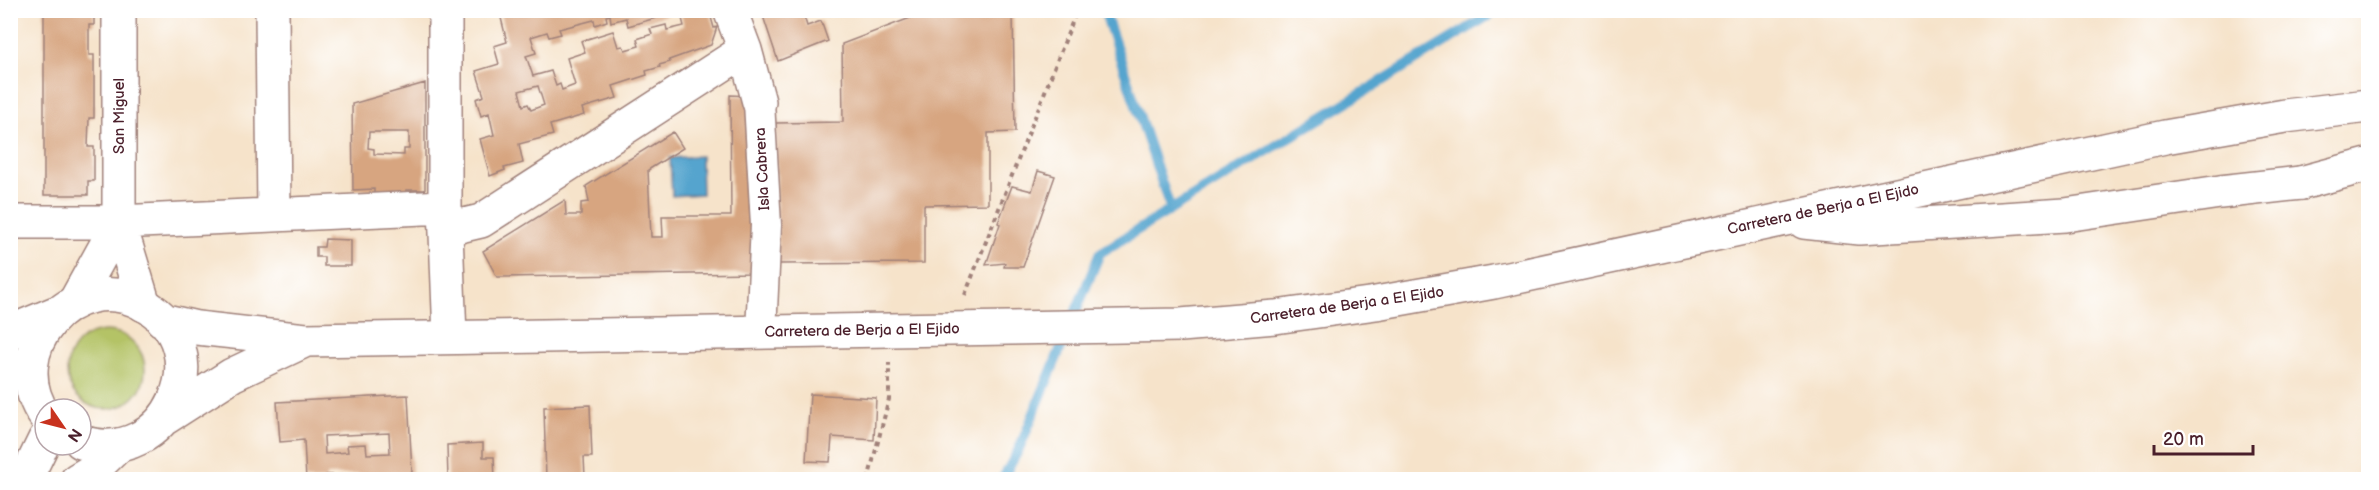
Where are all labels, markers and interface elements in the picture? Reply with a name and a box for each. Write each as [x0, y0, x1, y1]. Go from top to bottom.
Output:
street label: San Miguel [110, 78, 129, 154]
street label: Isla Cabrera [751, 127, 774, 211]
street label: Carretera de Berja a El Ejido [1726, 180, 1921, 239]
street label: Carretera de Berja a El Ejido [1249, 282, 1445, 329]
street label: Carretera de Berja a El Ejido [764, 319, 960, 342]
north arrow [33, 397, 93, 457]
scale bar [2154, 418, 2253, 456]
text: N [63, 424, 85, 445]
text: 20 m [2163, 429, 2204, 450]

